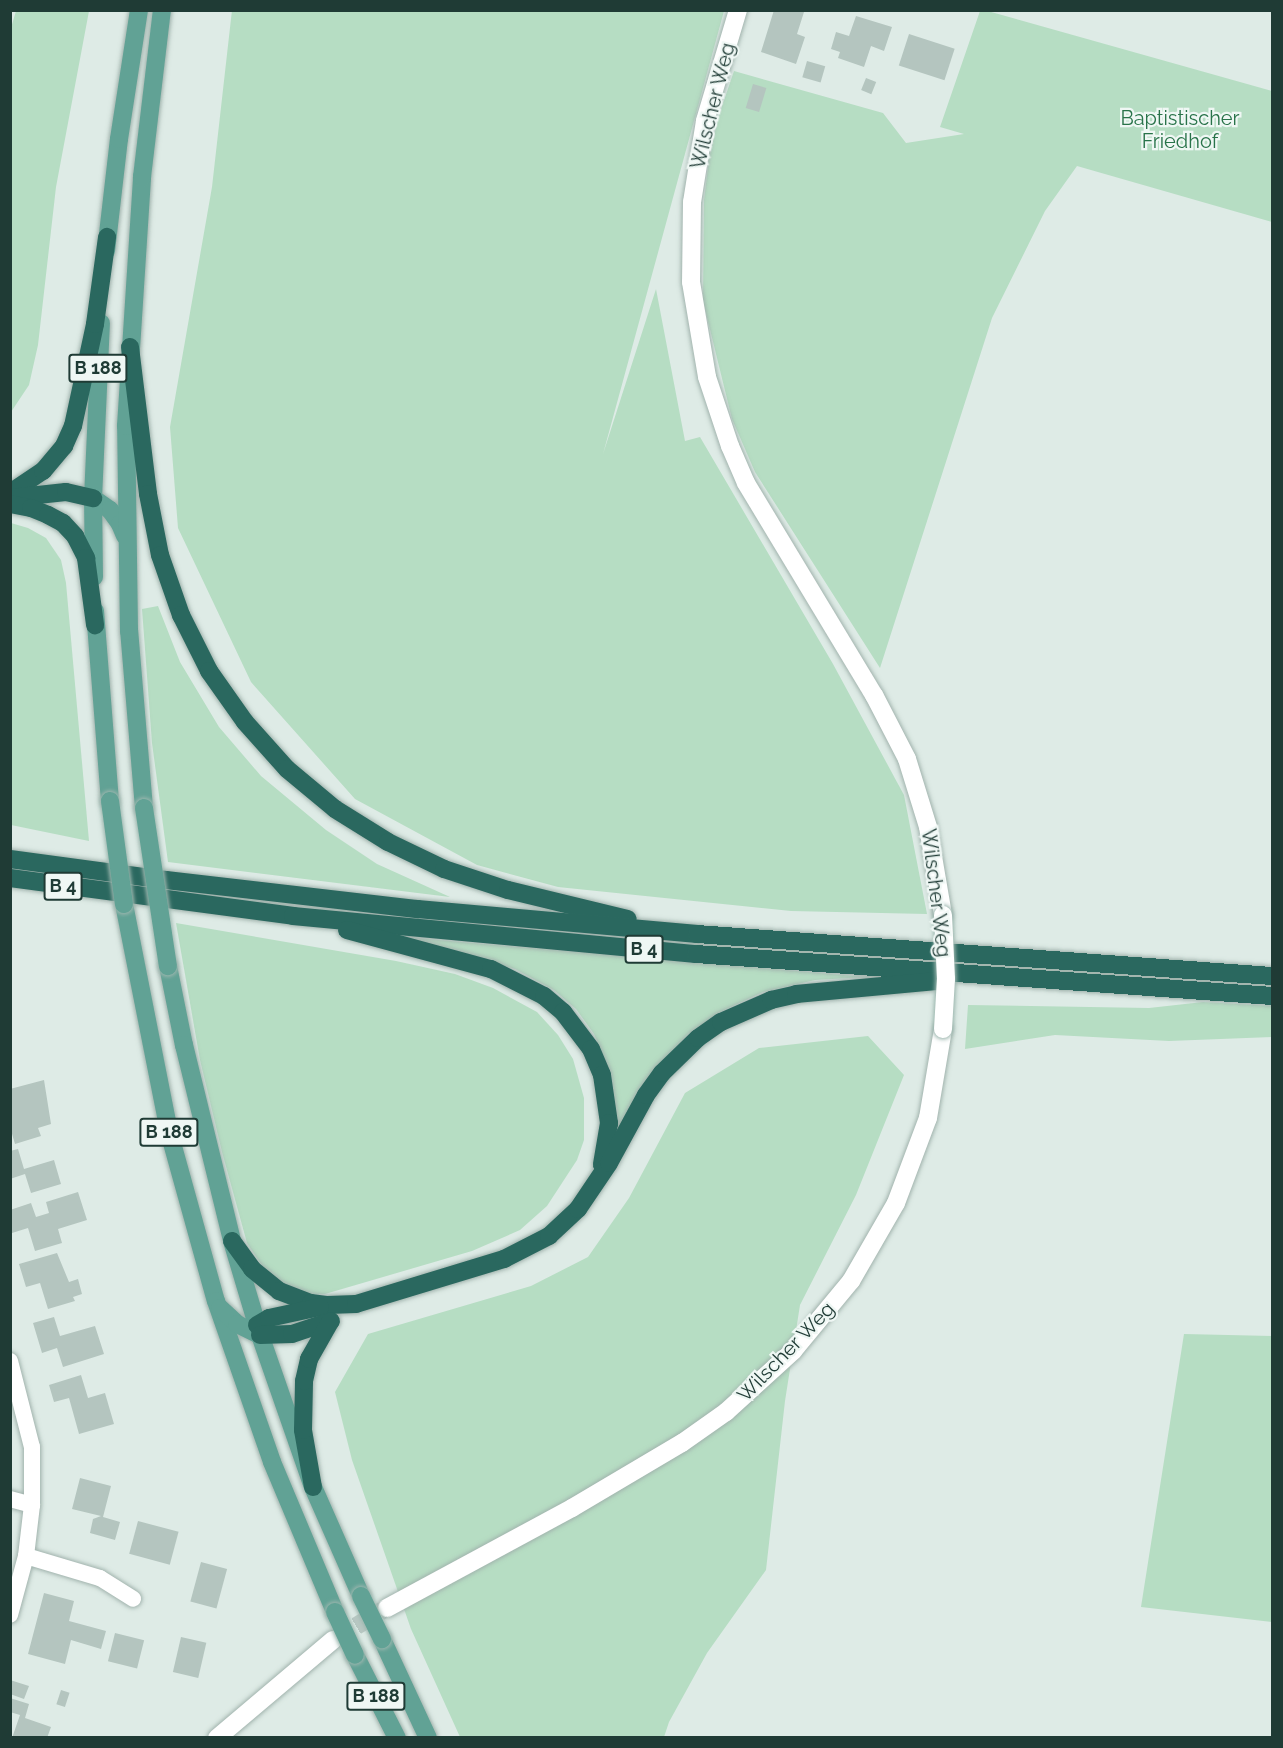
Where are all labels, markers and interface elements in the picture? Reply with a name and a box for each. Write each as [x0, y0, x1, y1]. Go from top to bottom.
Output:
street label: Wilscher Weg [686, 40, 740, 172]
park label: Baptistischer Friedhof [1120, 107, 1240, 154]
road number: B 188 [68, 353, 128, 383]
street label: Wilscher Weg [916, 827, 956, 959]
road number: B 4 [44, 871, 82, 901]
road number: B 4 [624, 934, 664, 964]
road number: B 188 [139, 1117, 199, 1147]
street label: Wilscher Weg [732, 1297, 840, 1407]
road number: B 188 [346, 1681, 406, 1711]

